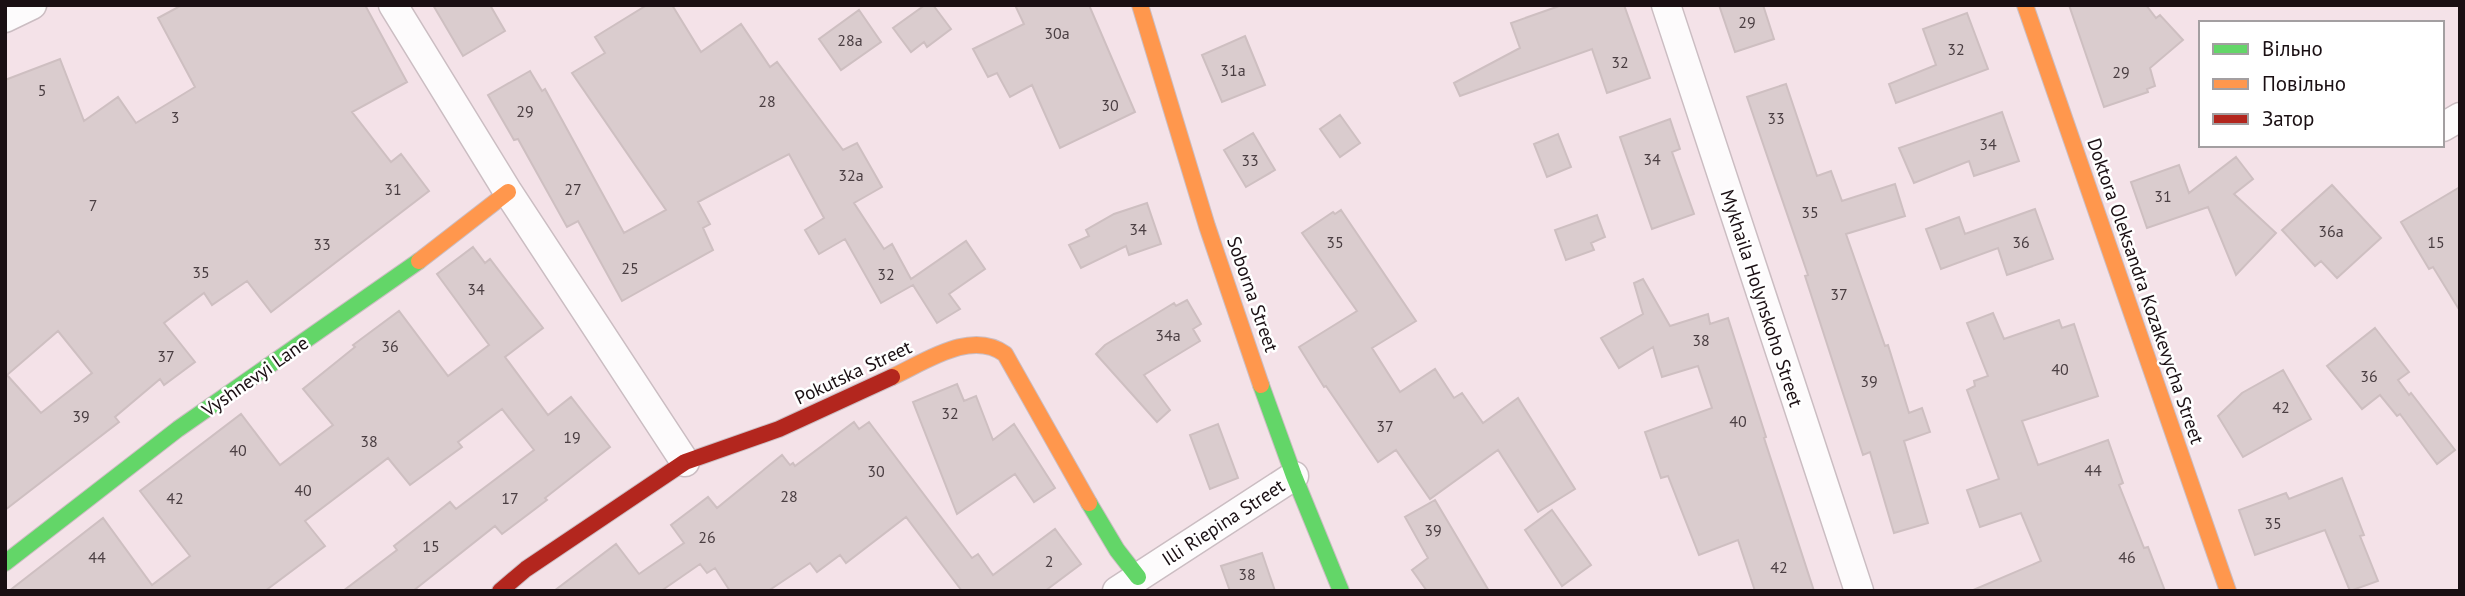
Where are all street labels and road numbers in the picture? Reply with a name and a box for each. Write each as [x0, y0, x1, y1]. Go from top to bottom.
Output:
street label: Doktora Oleksandra Kozakevycha Street [2082, 135, 2210, 448]
street label: Mykhaila Holynskoho Street [1716, 186, 1809, 410]
street label: Soborna Street [1222, 233, 1284, 355]
street label: Vyshnevyi Lane [196, 330, 313, 422]
street label: Pokutska Street [791, 334, 916, 410]
street label: Illi Riepina Street [1157, 473, 1289, 571]

